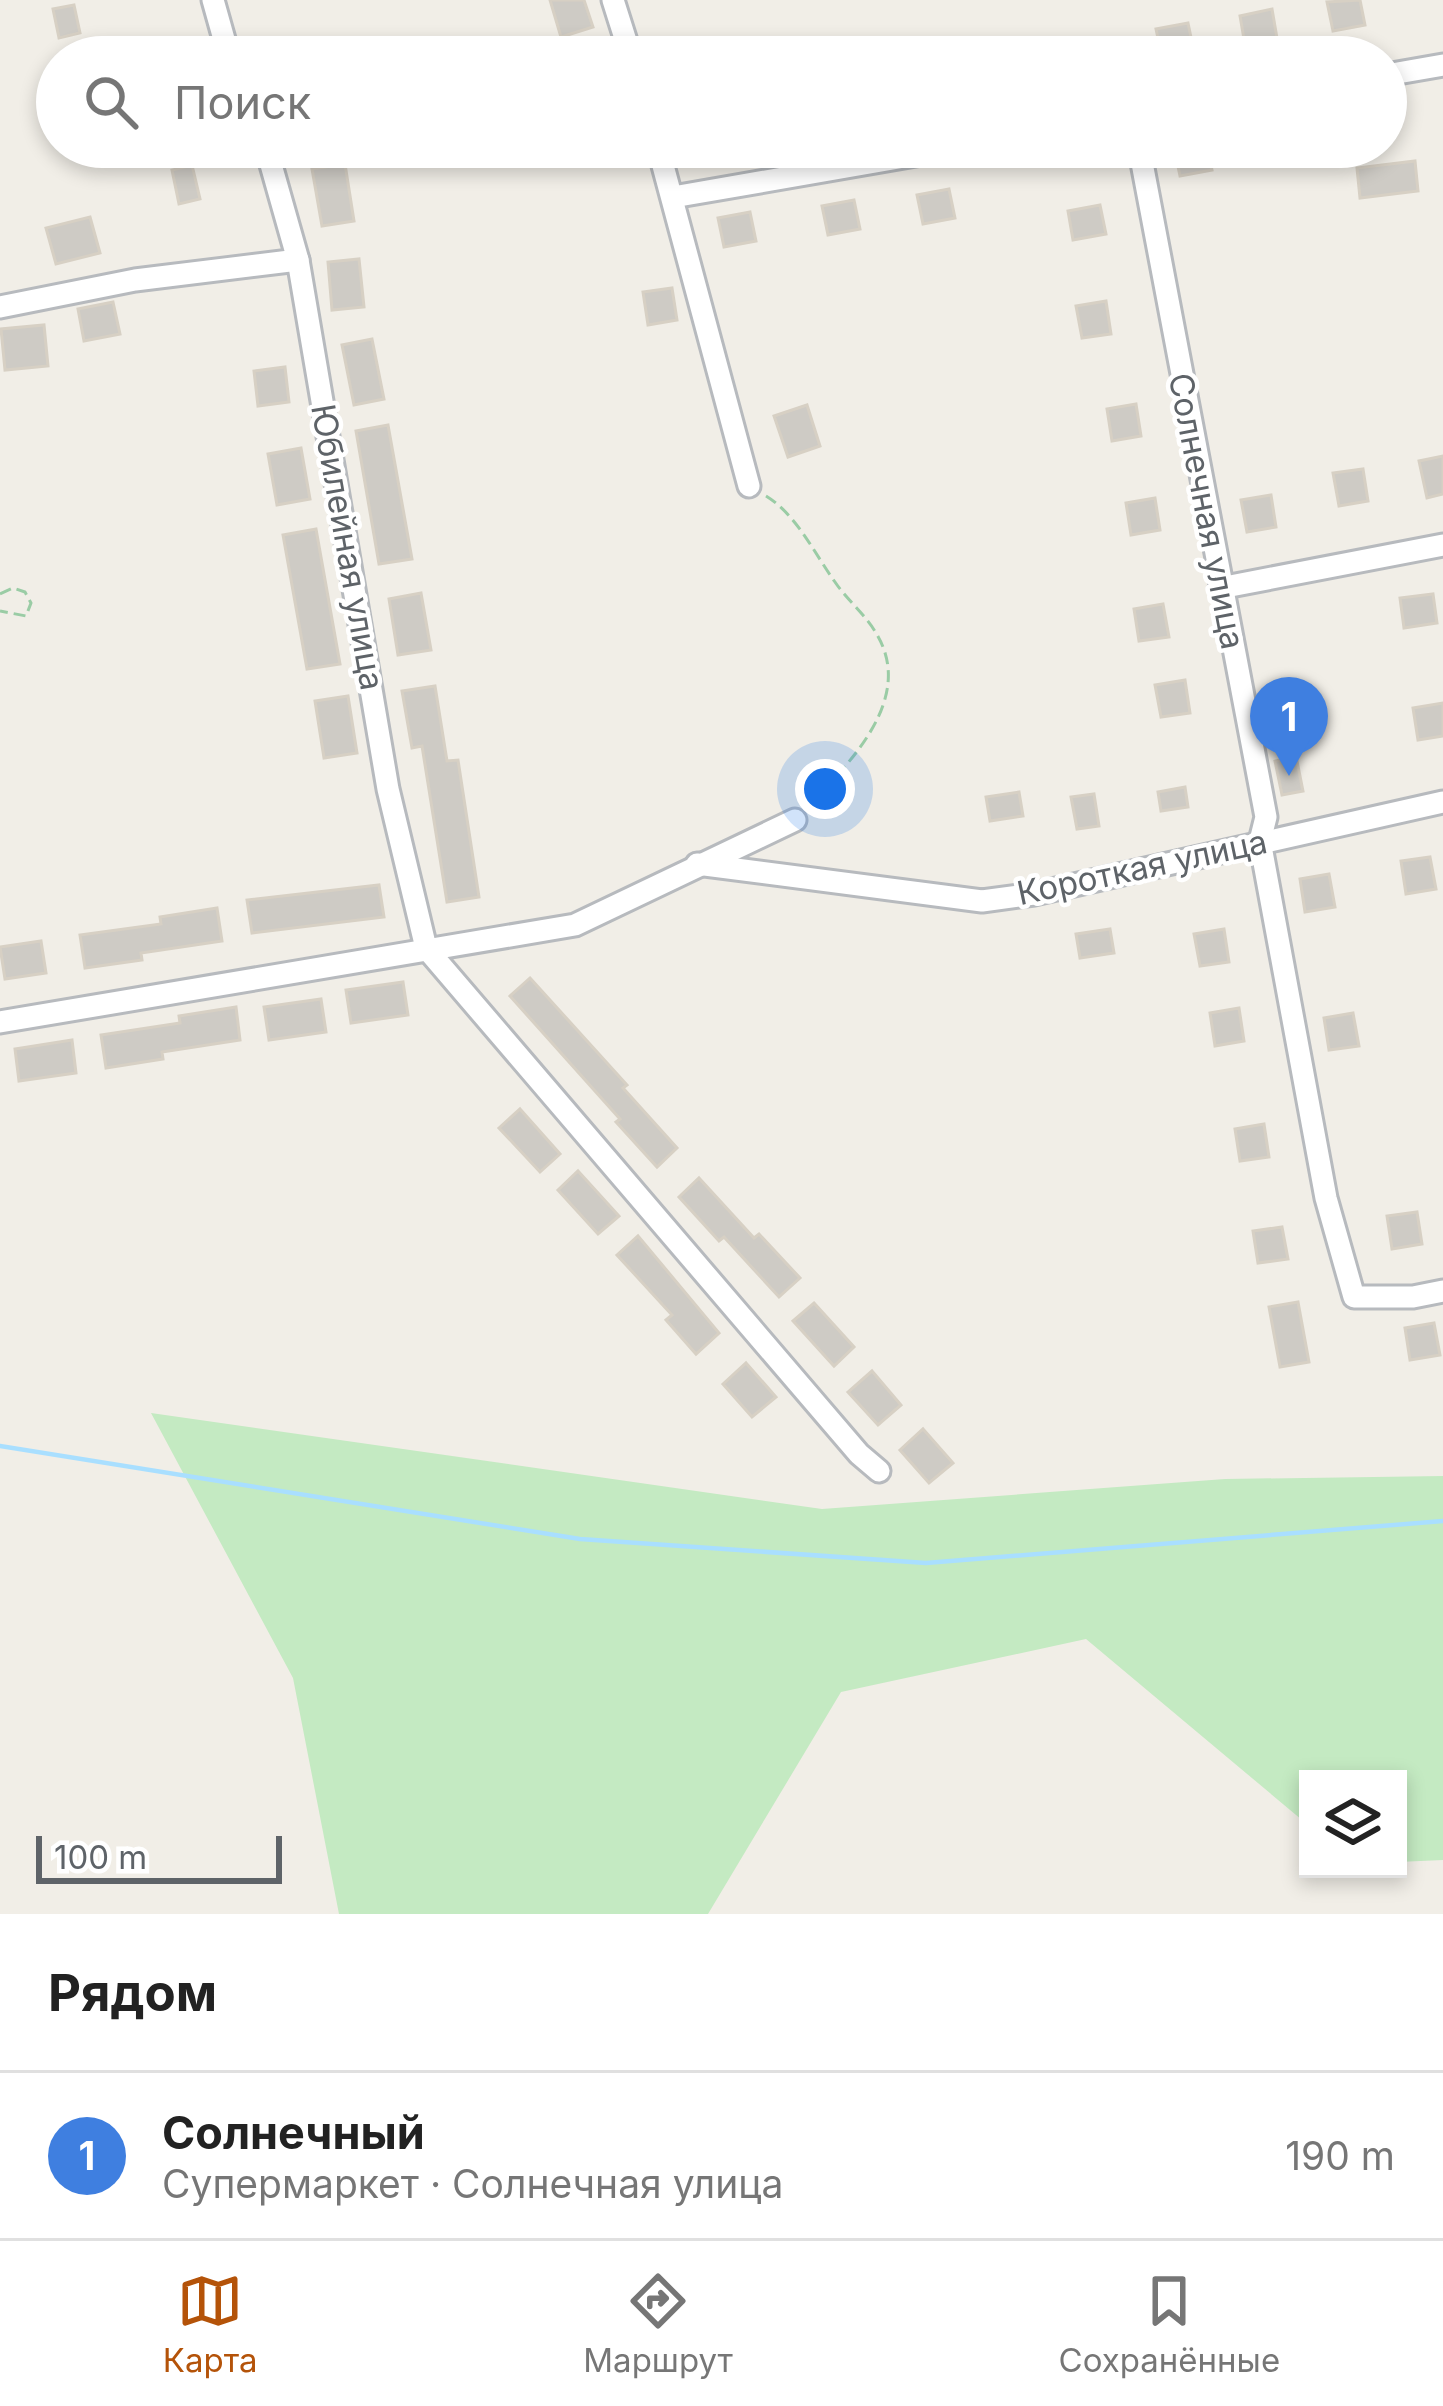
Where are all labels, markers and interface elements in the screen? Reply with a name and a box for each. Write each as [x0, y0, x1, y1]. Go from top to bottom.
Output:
search box [36, 36, 1407, 168]
icon: search [78, 69, 144, 135]
text: Поиск [174, 75, 311, 130]
street label: Солнечная улица [1161, 370, 1253, 652]
street label: Юбилейная улица [303, 401, 393, 693]
pin: 1 [1250, 677, 1328, 776]
your location [795, 759, 855, 819]
street label: Короткая улица [1013, 821, 1271, 913]
map controls [1299, 1770, 1407, 1878]
button: layers [1299, 1770, 1407, 1878]
scale bar [36, 1830, 282, 1883]
text: 100 m [54, 1837, 147, 1877]
text: Рядом [48, 1962, 217, 2023]
text: Солнечный [162, 2105, 425, 2160]
text: 1 [79, 2132, 95, 2179]
text: 190 m [1285, 2132, 1395, 2179]
text: Супермаркет · Солнечная улица [162, 2160, 784, 2207]
tab: Карта [163, 2268, 258, 2380]
tab: Маршрут [583, 2268, 733, 2380]
tab: Сохранённые [1059, 2268, 1280, 2380]

